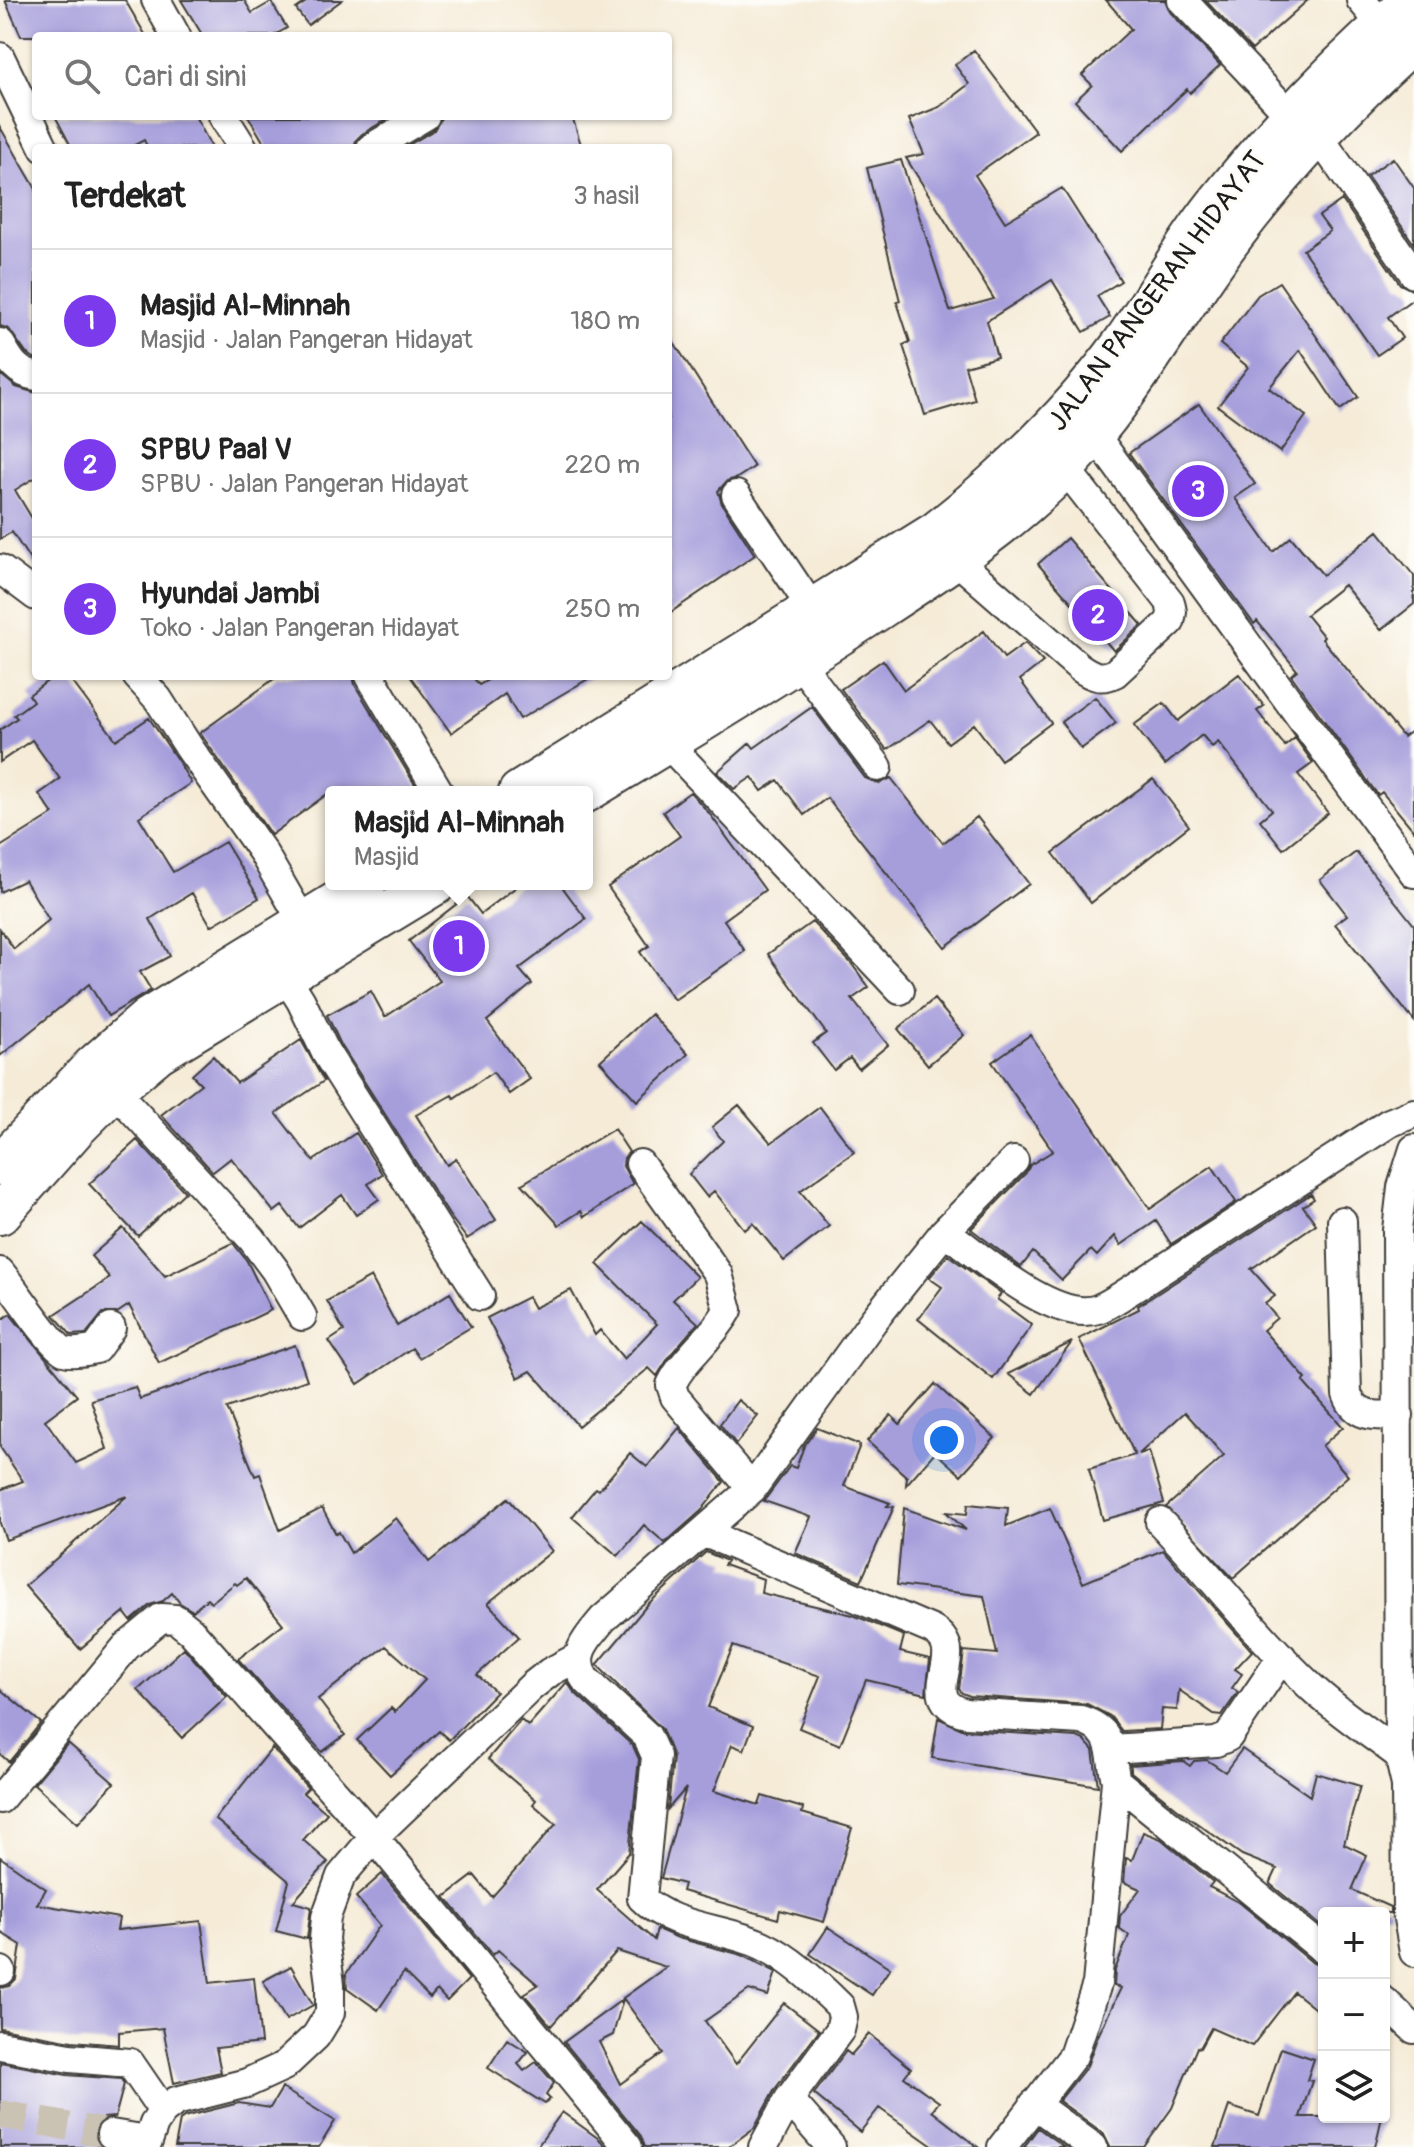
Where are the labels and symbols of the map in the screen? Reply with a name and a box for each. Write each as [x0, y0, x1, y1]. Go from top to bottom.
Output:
street label: JALAN PANGERAN HIDAYAT [1040, 144, 1274, 438]
pin: 3 [1172, 461, 1224, 521]
pin: 2 [1072, 585, 1124, 645]
pin: 1 [433, 916, 485, 976]
your location [924, 1420, 964, 1460]

